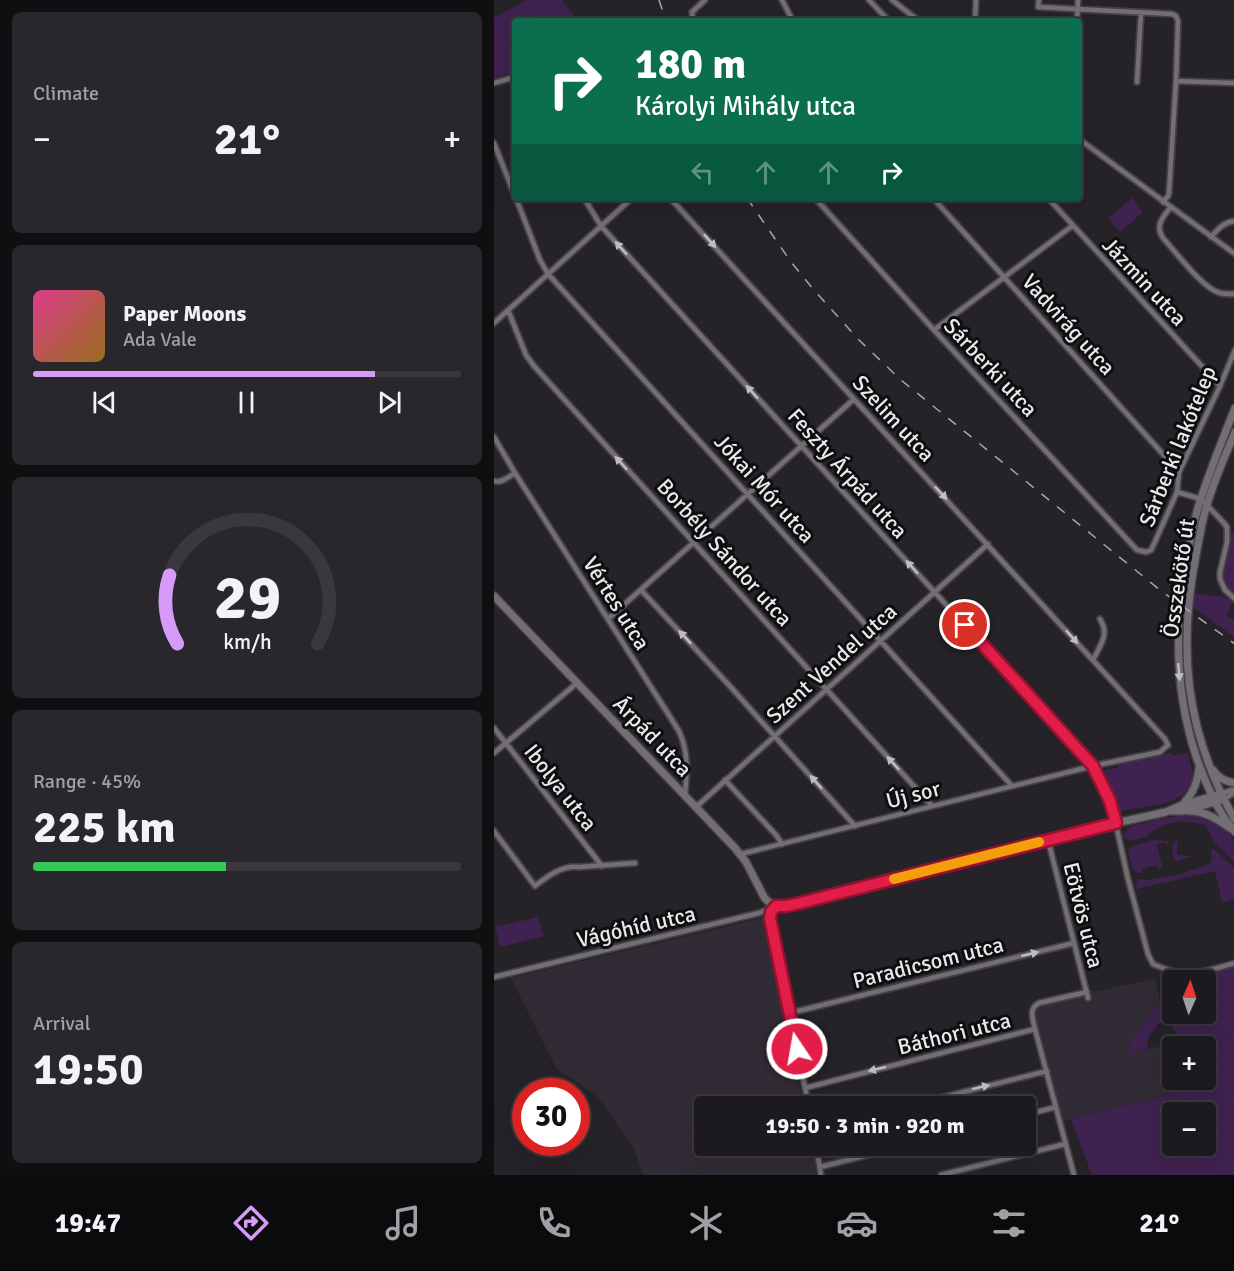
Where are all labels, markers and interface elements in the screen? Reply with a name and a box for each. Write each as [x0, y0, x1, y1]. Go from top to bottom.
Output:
text: 180 m [635, 39, 746, 90]
icon: right [536, 42, 614, 120]
text: Climate [33, 81, 99, 106]
text: Károlyi Mihály utca [635, 90, 856, 123]
text: 21° [214, 112, 280, 167]
text: − [33, 119, 51, 160]
text: + [443, 119, 461, 160]
icon: left [686, 156, 719, 189]
icon: ahead [749, 156, 782, 189]
icon: ahead [812, 156, 845, 189]
icon: right [875, 156, 908, 189]
street label: Jázmin utca [1097, 231, 1193, 331]
one-way arrow [703, 234, 717, 249]
one-way arrow [615, 241, 628, 256]
street label: Vadvirág utca [1016, 268, 1121, 380]
text: Paper Moons [123, 300, 246, 327]
street label: Sárberki utca [938, 312, 1043, 422]
text: Ada Vale [123, 327, 197, 352]
street label: Sárberki lakótelep [1133, 362, 1222, 530]
street label: Szelim utca [847, 370, 940, 467]
one-way arrow [746, 385, 760, 399]
icon: previous [88, 386, 121, 419]
icon: pause [230, 386, 263, 419]
icon: next [373, 386, 406, 419]
street label: Feszty Árpád utca [782, 403, 913, 544]
street label: Jókai Mór utca [709, 428, 821, 548]
one-way arrow [614, 455, 628, 470]
street label: Borbély Sándor utca [651, 473, 798, 632]
one-way arrow [934, 486, 948, 501]
street label: Összekötő út [1157, 517, 1200, 639]
street label: Vértes utca [577, 552, 656, 655]
text: 29 [213, 560, 281, 637]
one-way arrow [905, 560, 919, 575]
street label: Szent Vendel utca [760, 598, 902, 729]
pin [939, 599, 990, 650]
icon: arrive [948, 608, 981, 641]
text: km/h [223, 630, 271, 656]
one-way arrow [678, 630, 692, 645]
one-way arrow [1065, 630, 1079, 644]
one-way arrow [1174, 663, 1184, 682]
street label: Árpád utca [608, 690, 698, 782]
street label: Ibolya utca [518, 739, 603, 836]
one-way arrow [887, 756, 900, 771]
text: Range · 45% [33, 769, 141, 794]
one-way arrow [809, 775, 823, 789]
street label: Új sor [883, 775, 943, 814]
text: 225 km [33, 800, 176, 855]
street label: Eötvös utca [1057, 859, 1110, 971]
street label: Vágóhíd utca [574, 900, 698, 953]
street label: Paradicsom utca [850, 931, 1006, 994]
one-way arrow [1021, 948, 1039, 958]
north arrow [1162, 970, 1216, 1024]
map controls [1162, 970, 1216, 1156]
street label: Báthori utca [895, 1006, 1014, 1061]
text: Arrival [33, 1011, 91, 1036]
position arrow [765, 1017, 829, 1081]
button: + [1162, 1036, 1216, 1090]
text: 19:50 [33, 1042, 143, 1097]
one-way arrow [868, 1065, 886, 1075]
speed limit sign: 30 [512, 1078, 590, 1156]
one-way arrow [972, 1082, 990, 1092]
button: − [1162, 1102, 1216, 1156]
text: 19:50 · 3 min · 920 m [765, 1112, 965, 1139]
icon: directions [230, 1202, 272, 1244]
icon: music [382, 1202, 424, 1244]
icon: phone [533, 1202, 575, 1244]
icon: climate [685, 1202, 727, 1244]
icon: car [836, 1202, 878, 1244]
icon: filters [988, 1202, 1030, 1244]
text: 19:47 [55, 1207, 121, 1240]
text: 21° [1139, 1207, 1179, 1240]

